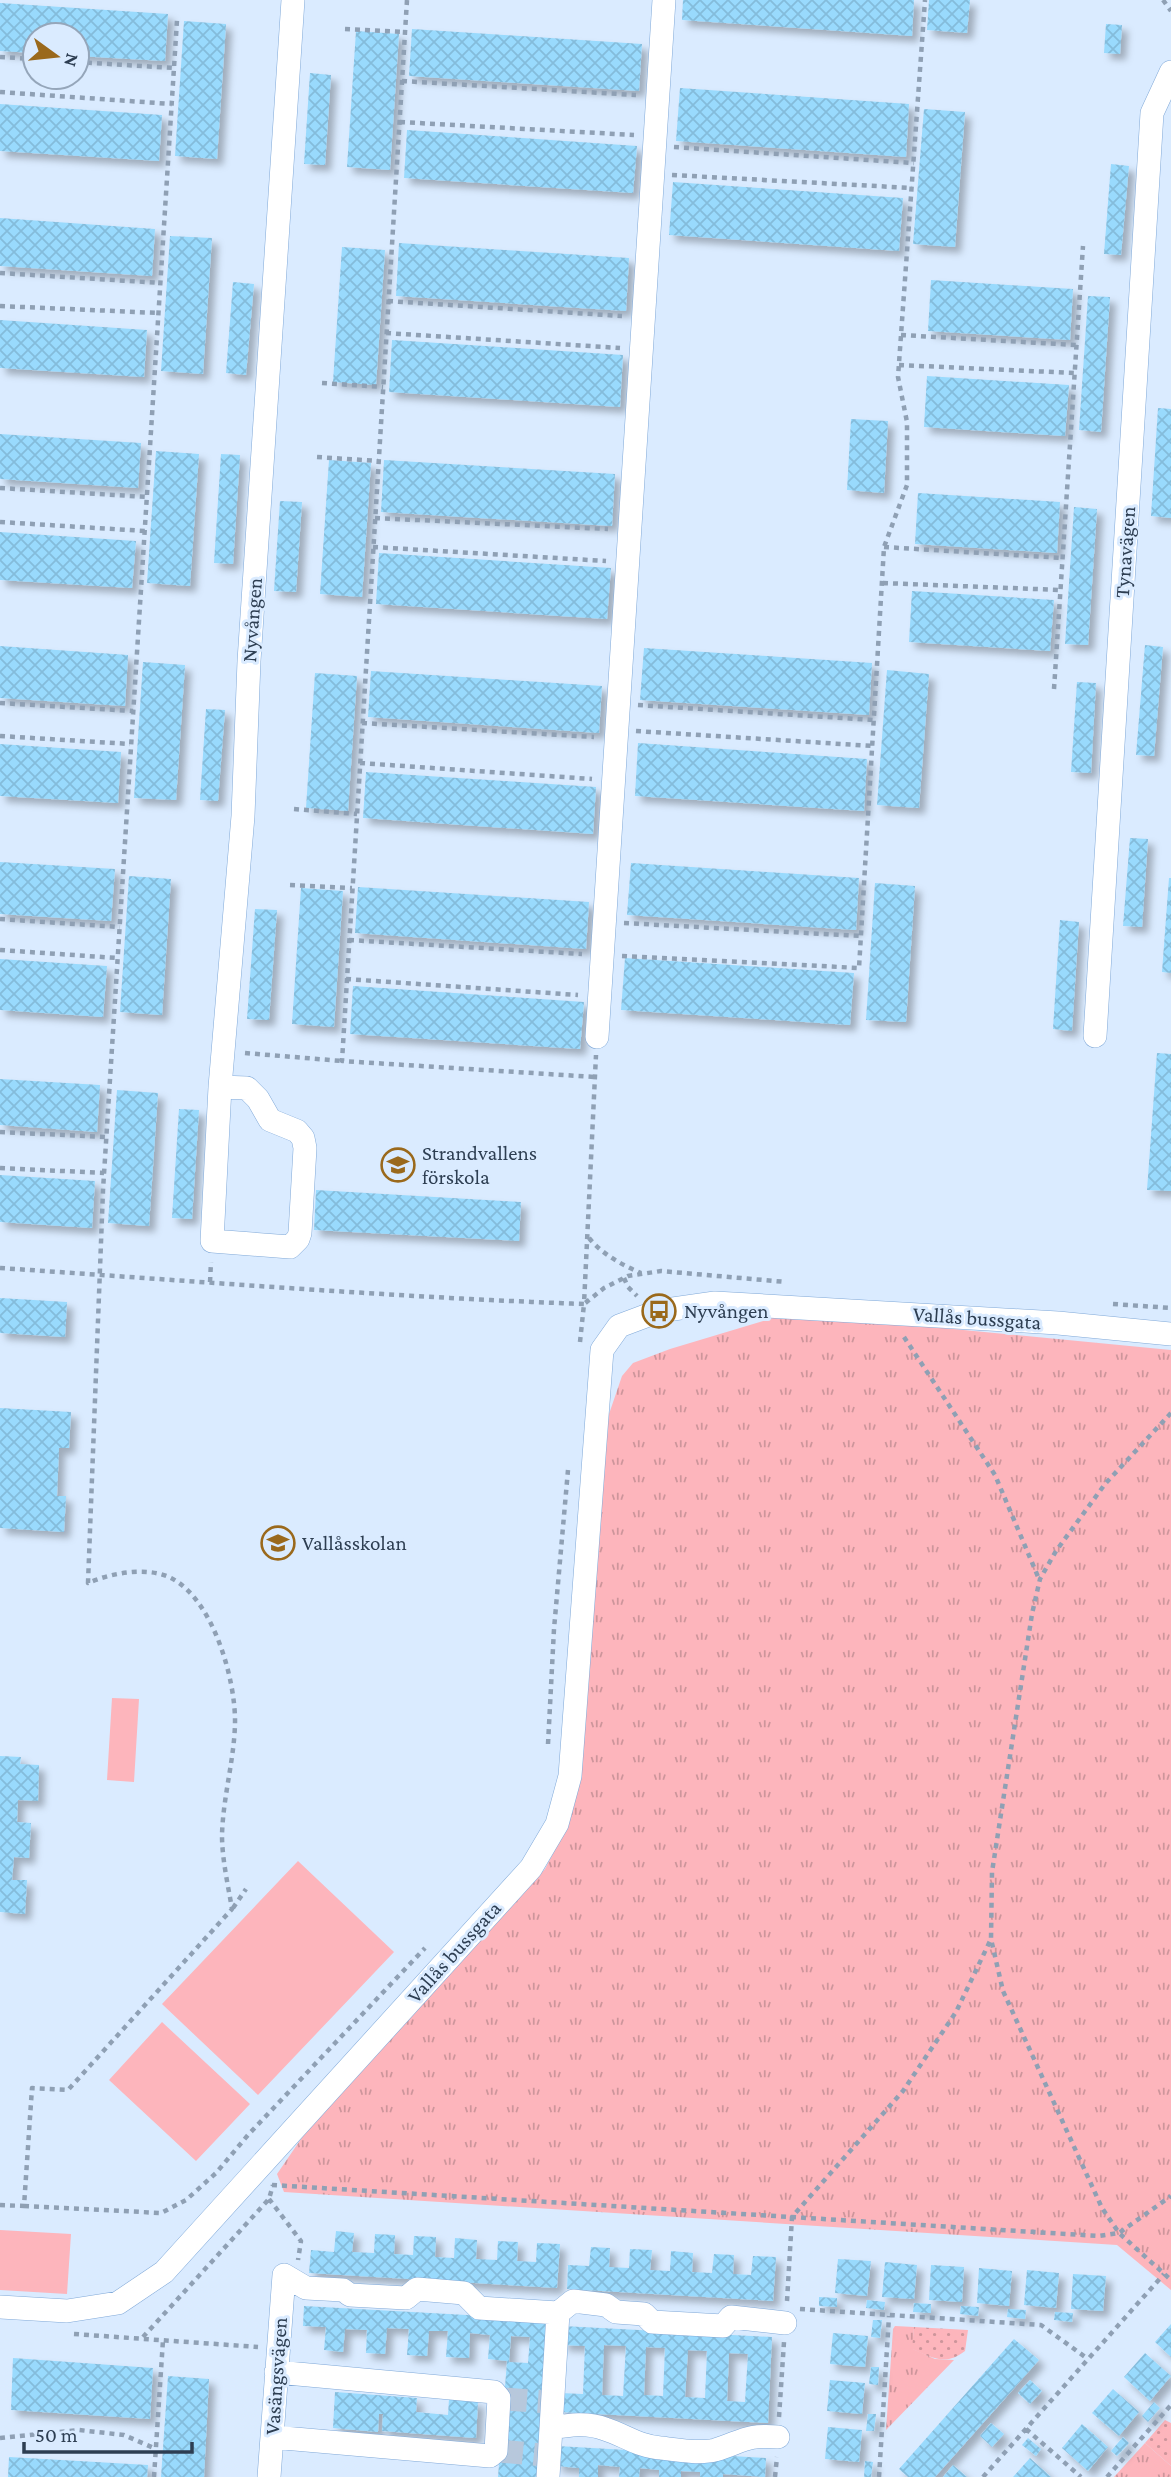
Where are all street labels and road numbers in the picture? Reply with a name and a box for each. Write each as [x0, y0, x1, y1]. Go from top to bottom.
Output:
street label: Tynavägen [1110, 505, 1140, 599]
street label: Nyvången [237, 577, 267, 663]
street label: Vallås bussgata [912, 1302, 1042, 1334]
street label: Vallås bussgata [402, 1896, 506, 2008]
street label: Vasängsvägen [260, 2316, 292, 2436]

